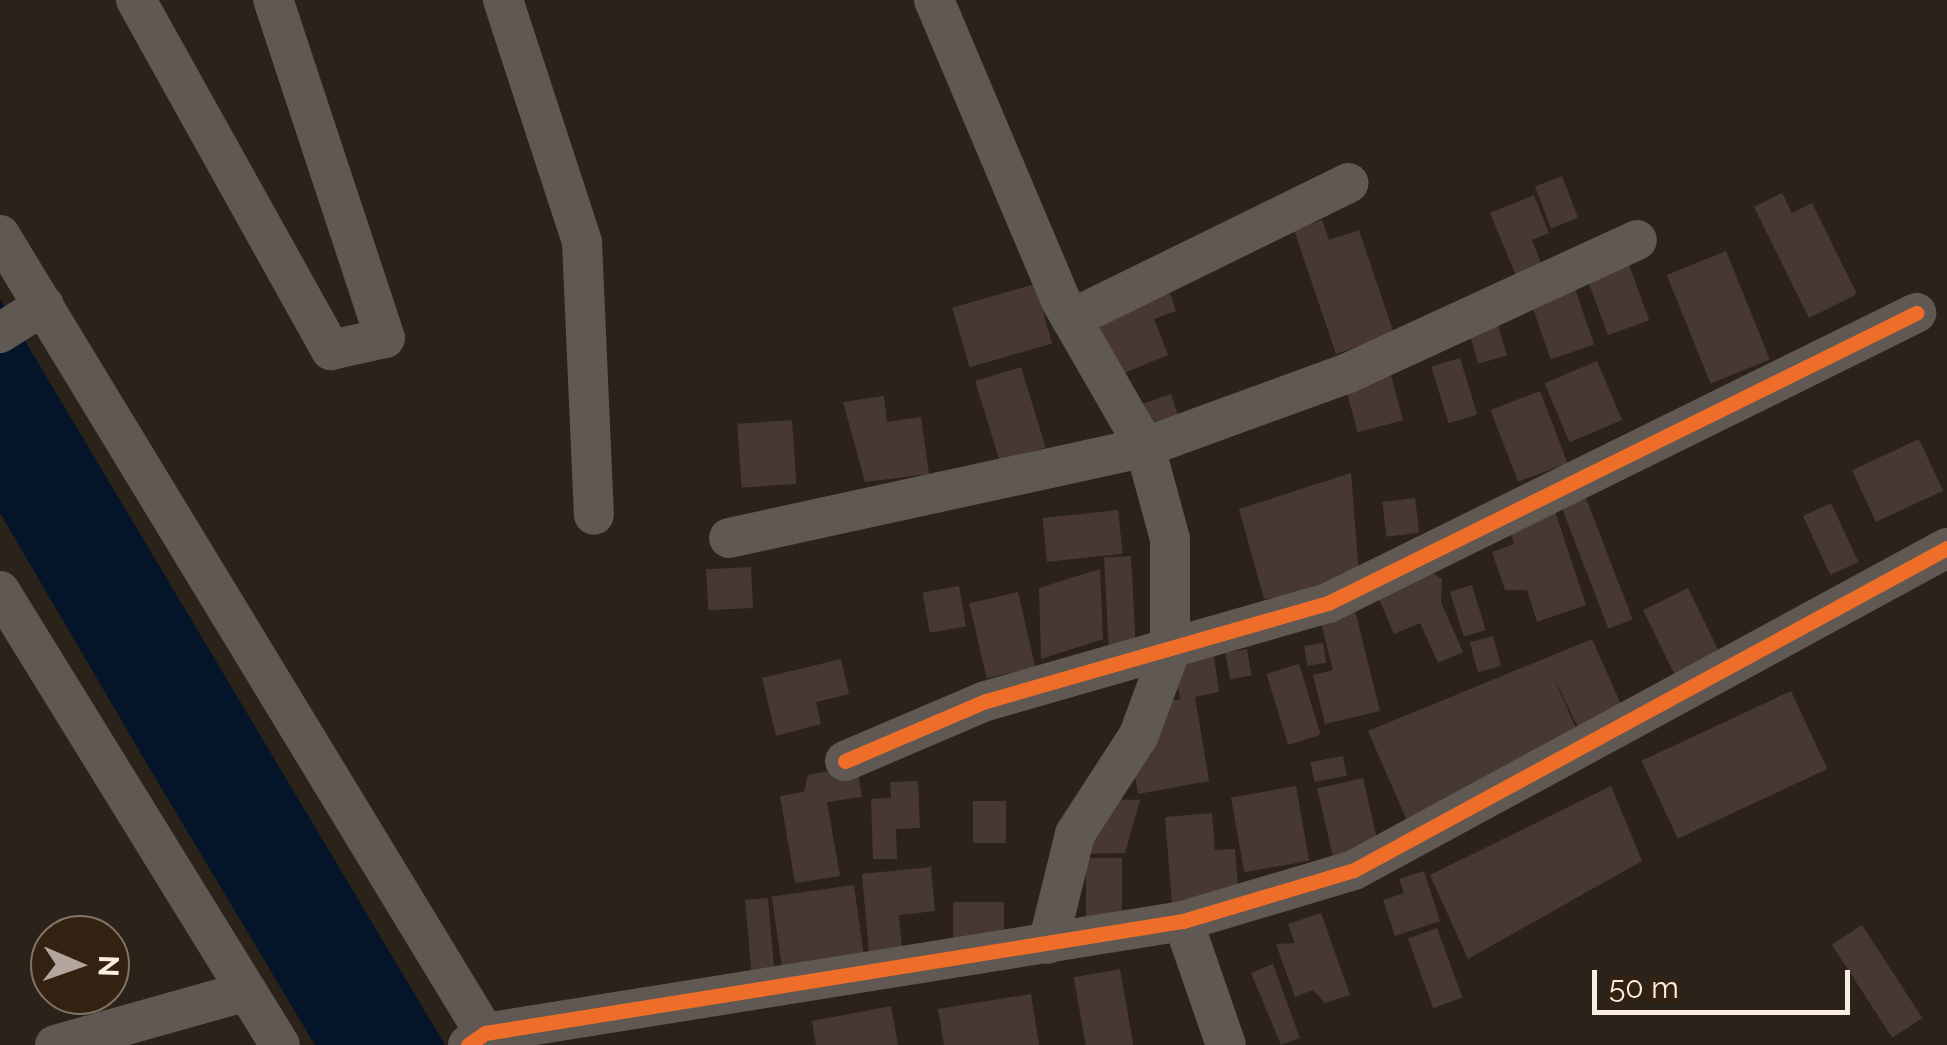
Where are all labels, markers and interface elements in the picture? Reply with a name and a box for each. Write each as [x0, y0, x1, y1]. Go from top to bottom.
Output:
north arrow [30, 915, 130, 1015]
scale bar [1597, 950, 1854, 1012]
text: N [92, 955, 125, 977]
text: 50 m [1609, 970, 1679, 1005]

